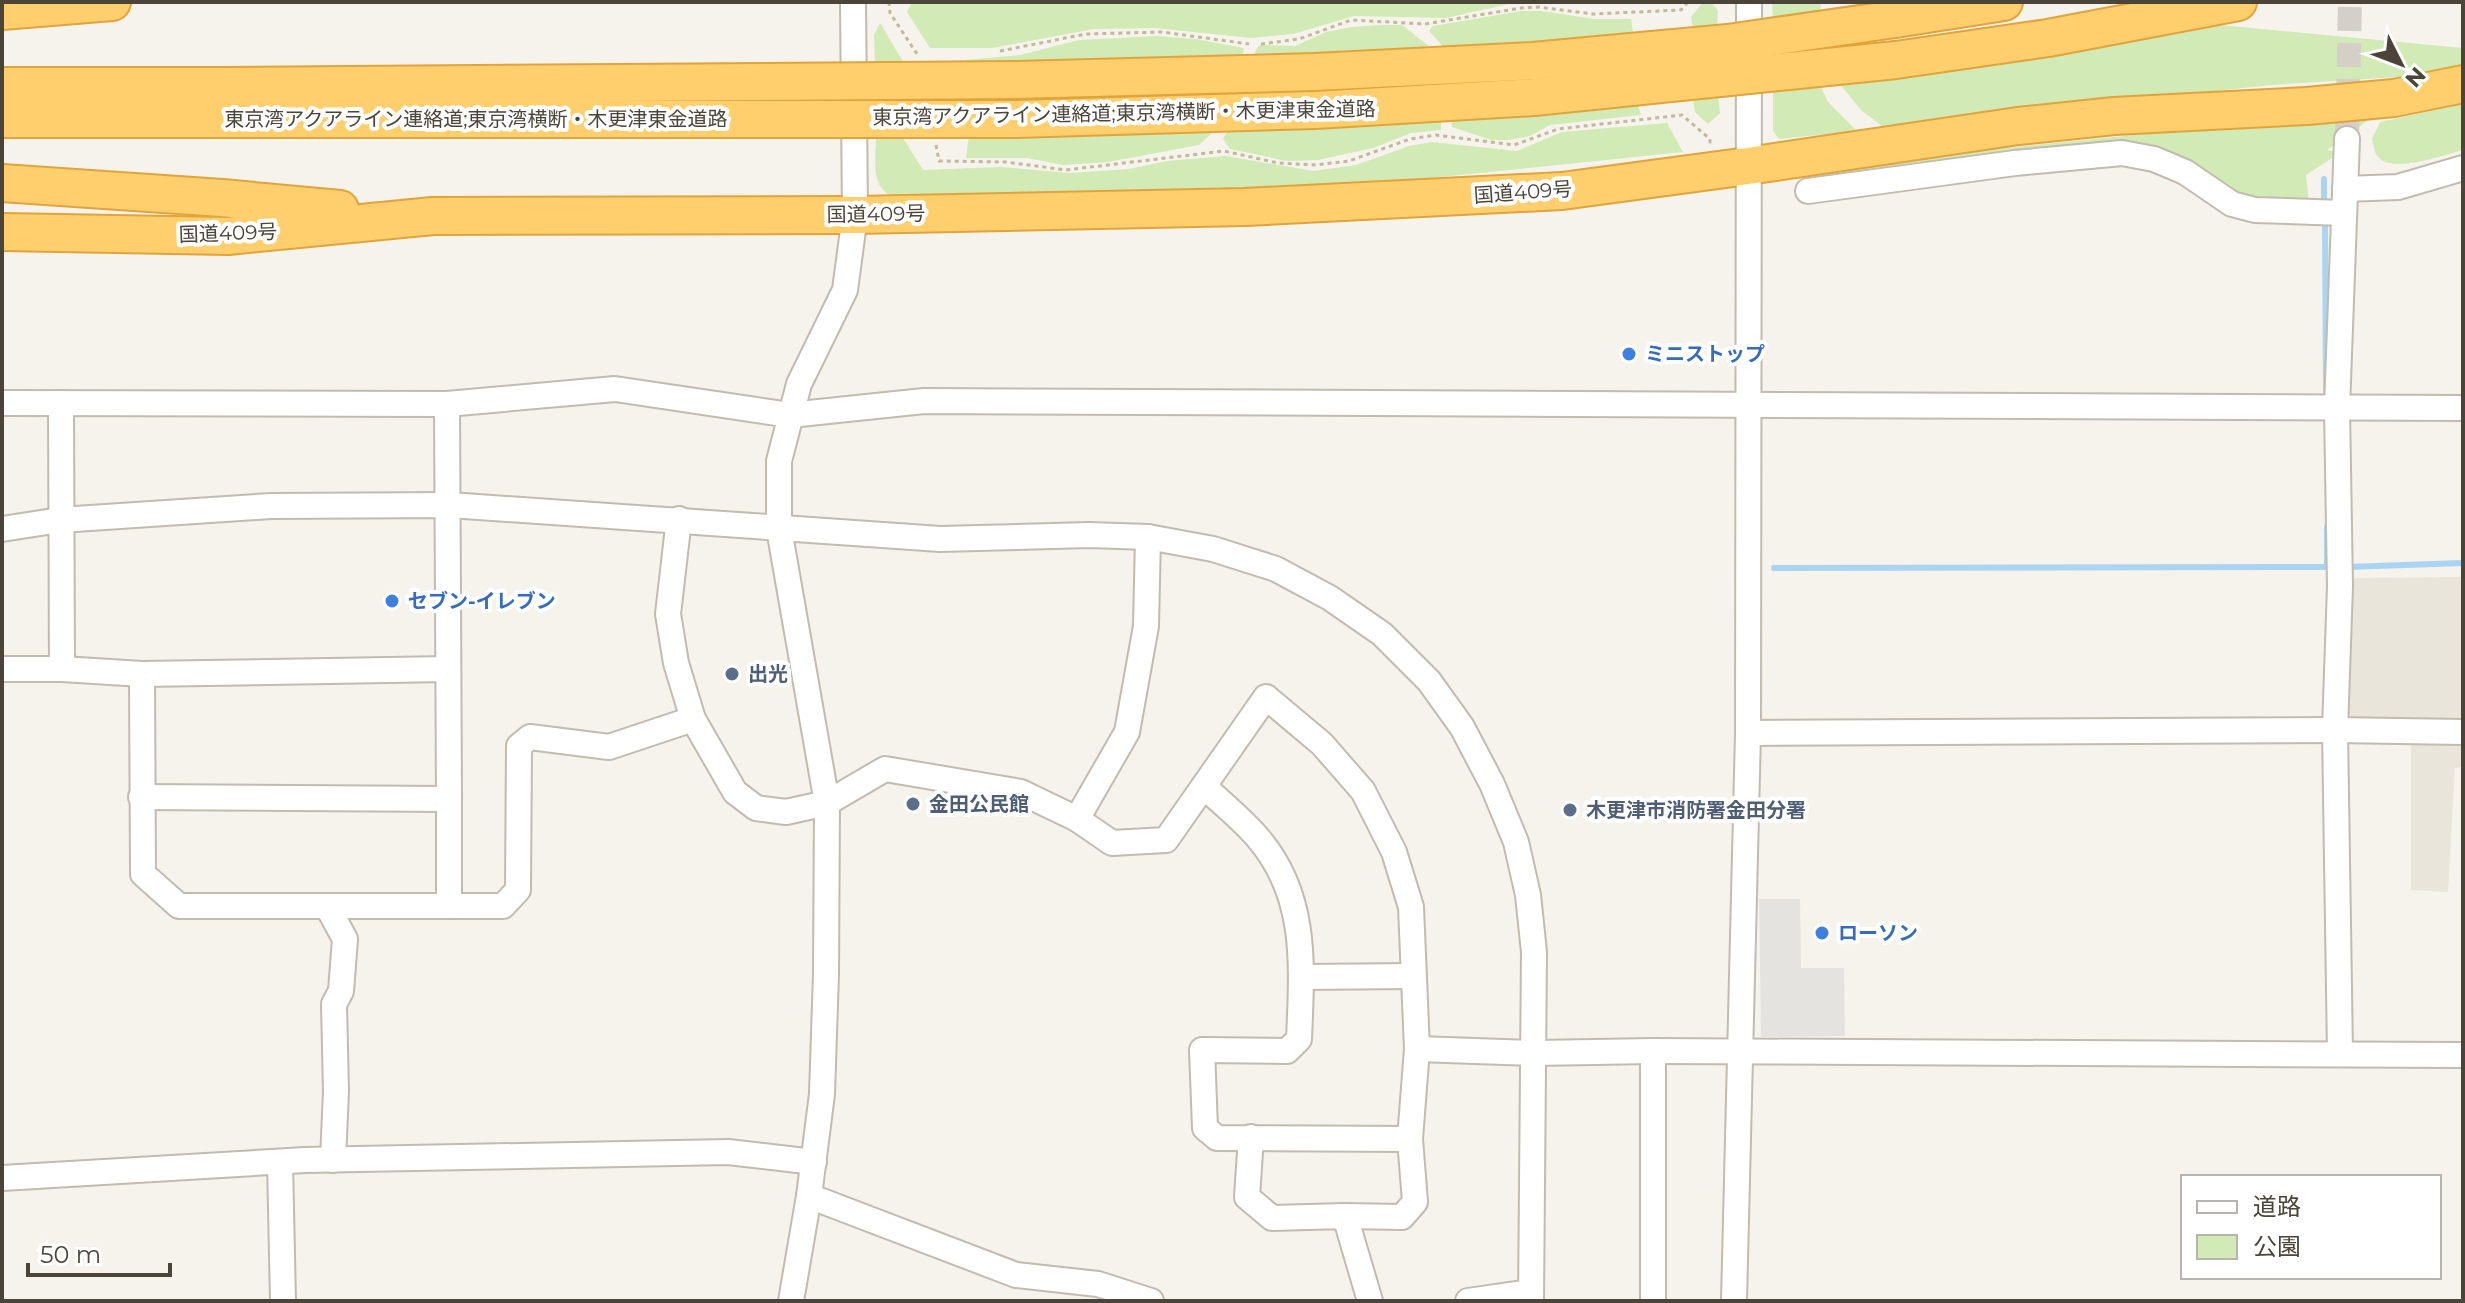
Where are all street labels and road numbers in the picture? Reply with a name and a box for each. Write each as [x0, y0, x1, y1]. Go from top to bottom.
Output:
street label: 東京湾アクアライン連絡道;東京湾横断・木更津東金道路 [872, 97, 1376, 129]
street label: 東京湾アクアライン連絡道;東京湾横断・木更津東金道路 [224, 107, 728, 131]
street label: 国道409号 [1473, 177, 1573, 207]
street label: 国道409号 [826, 201, 926, 227]
street label: 国道409号 [178, 219, 278, 247]

